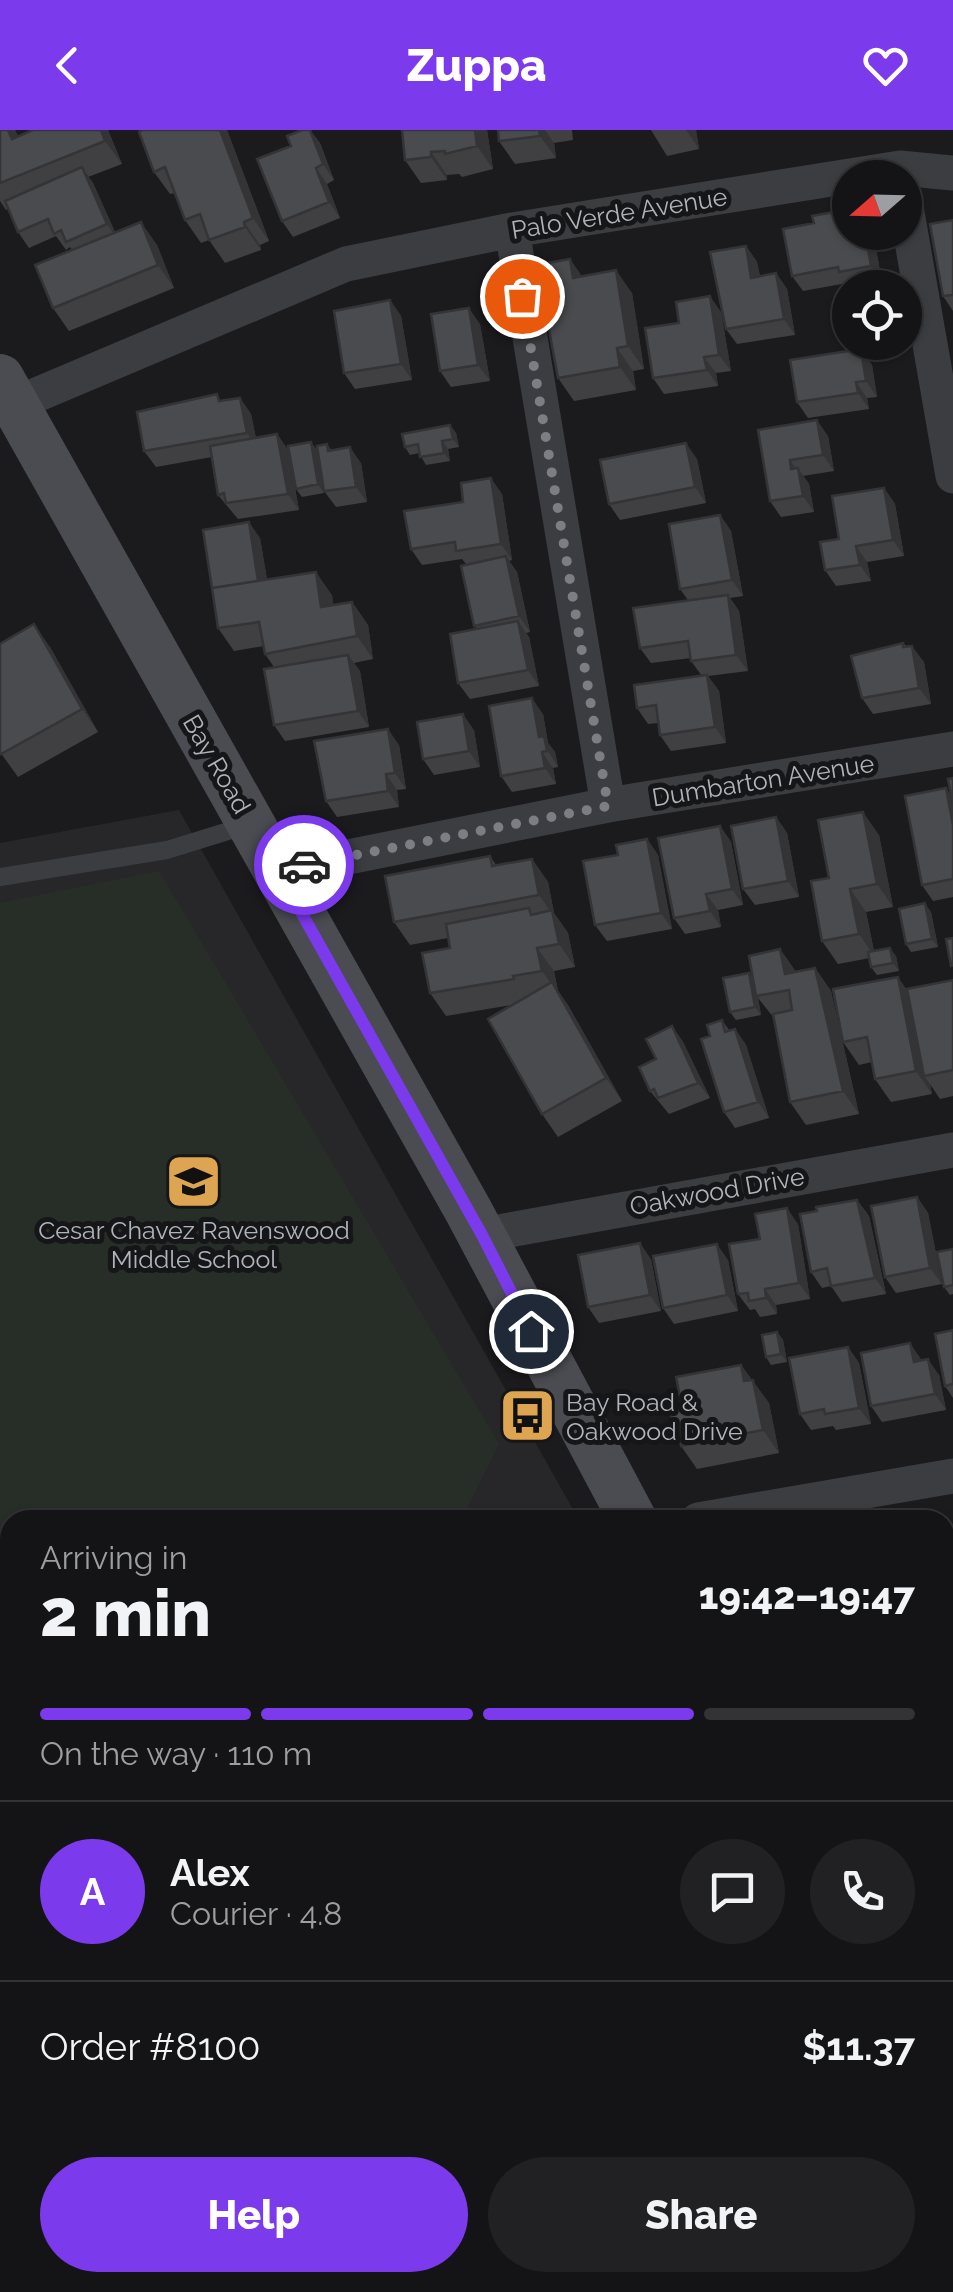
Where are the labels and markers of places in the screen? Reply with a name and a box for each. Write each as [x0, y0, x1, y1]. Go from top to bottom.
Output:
pin [480, 254, 565, 339]
school or university icon: Cesar Chavez Ravenswood Middle School [164, 1151, 224, 1211]
place label: Cesar Chavez Ravenswood Middle School [38, 1215, 350, 1274]
pin [489, 1289, 574, 1374]
bus stop icon: Bay Road & Oakwood Drive [497, 1386, 557, 1446]
place label: Bay Road & Oakwood Drive [566, 1387, 743, 1446]

